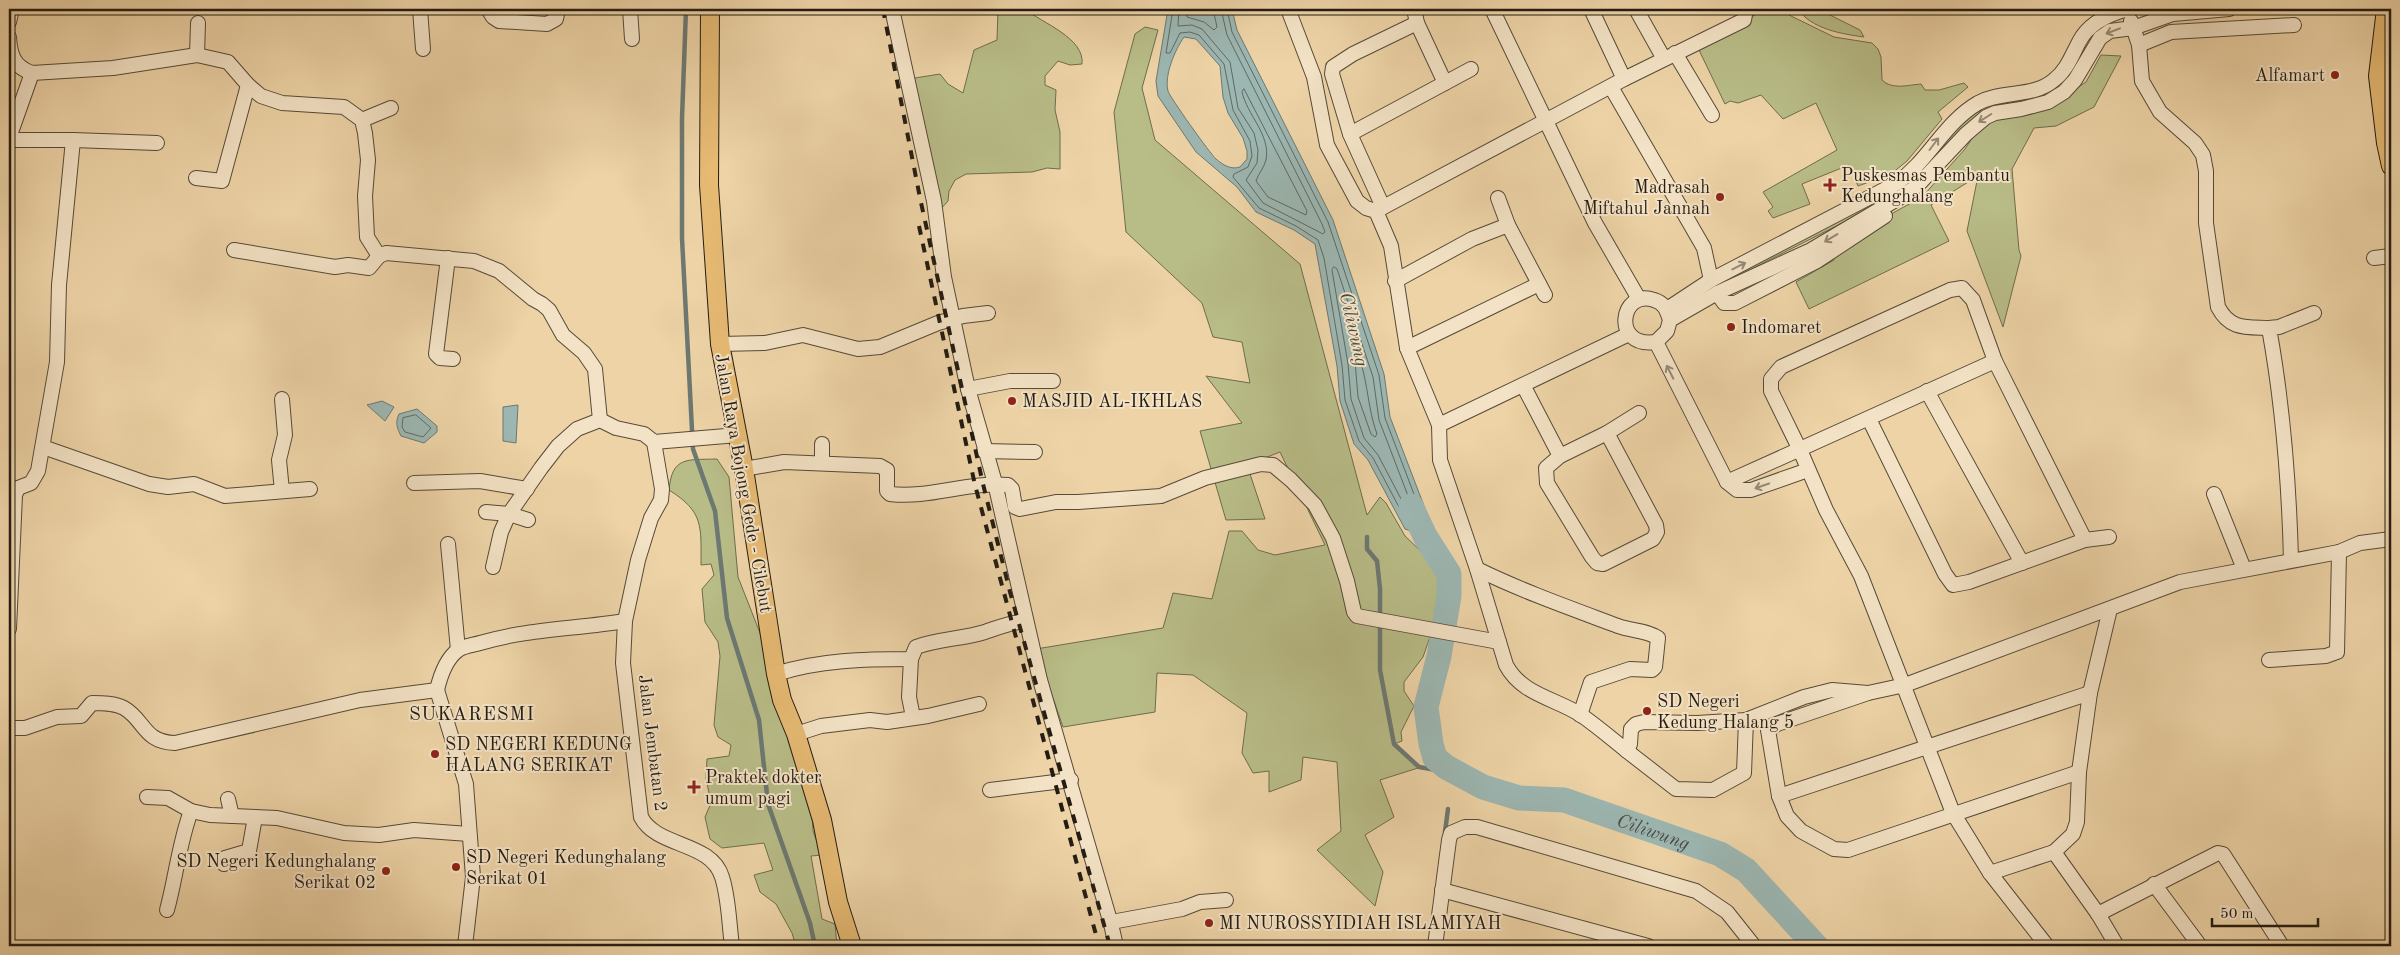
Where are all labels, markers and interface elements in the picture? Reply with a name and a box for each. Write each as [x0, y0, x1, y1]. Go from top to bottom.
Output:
one-way arrow [2106, 27, 2121, 36]
place label: Alfamart [2255, 67, 2325, 85]
marker: Alfamart [2329, 69, 2341, 81]
one-way arrow [1979, 114, 1993, 124]
one-way arrow [1928, 138, 1939, 151]
place label: Puskesmas Pembantu Kedunghalang [1841, 167, 2010, 206]
marker: Puskesmas Pembantu Kedunghalang [1823, 178, 1837, 192]
place label: Madrasah Miftahul Jannah [1583, 179, 1710, 218]
marker: Madrasah Miftahul Jannah [1714, 191, 1726, 203]
one-way arrow [1824, 234, 1838, 244]
one-way arrow [1731, 261, 1746, 271]
water label: Ciliwung [1335, 291, 1370, 368]
place label: Indomaret [1741, 319, 1821, 337]
marker: Indomaret [1725, 321, 1737, 333]
street label: Jalan Raya Bojong Gede - Cilebut [711, 352, 775, 614]
one-way arrow [1665, 365, 1674, 380]
place label: MASJID AL-IKHLAS [1022, 393, 1202, 411]
marker: MASJID AL-IKHLAS [1006, 395, 1018, 407]
one-way arrow [1755, 482, 1771, 491]
street label: Jalan Jembatan 2 [635, 674, 669, 813]
place label: SD Negeri Kedung Halang 5 [1657, 693, 1794, 732]
marker: SD Negeri Kedung Halang 5 [1641, 705, 1653, 717]
district label: SUKARESMI [409, 706, 535, 725]
place label: SD NEGERI KEDUNG HALANG SERIKAT [445, 736, 632, 775]
marker: SD NEGERI KEDUNG HALANG SERIKAT [429, 748, 441, 760]
place label: Praktek dokter umum pagi [705, 769, 822, 808]
marker: Praktek dokter umum pagi [687, 780, 701, 794]
water label: Ciliwung [1614, 812, 1691, 855]
place label: SD Negeri Kedunghalang Serikat 01 [466, 849, 666, 888]
place label: SD Negeri Kedunghalang Serikat 02 [176, 853, 376, 892]
marker: SD Negeri Kedunghalang Serikat 01 [450, 861, 462, 873]
marker: SD Negeri Kedunghalang Serikat 02 [380, 865, 392, 877]
scale bar [2212, 895, 2319, 927]
text: 50 m [2220, 907, 2254, 922]
place label: MI NUROSSYIDIAH ISLAMIYAH [1219, 915, 1502, 933]
marker: MI NUROSSYIDIAH ISLAMIYAH [1203, 917, 1215, 929]

